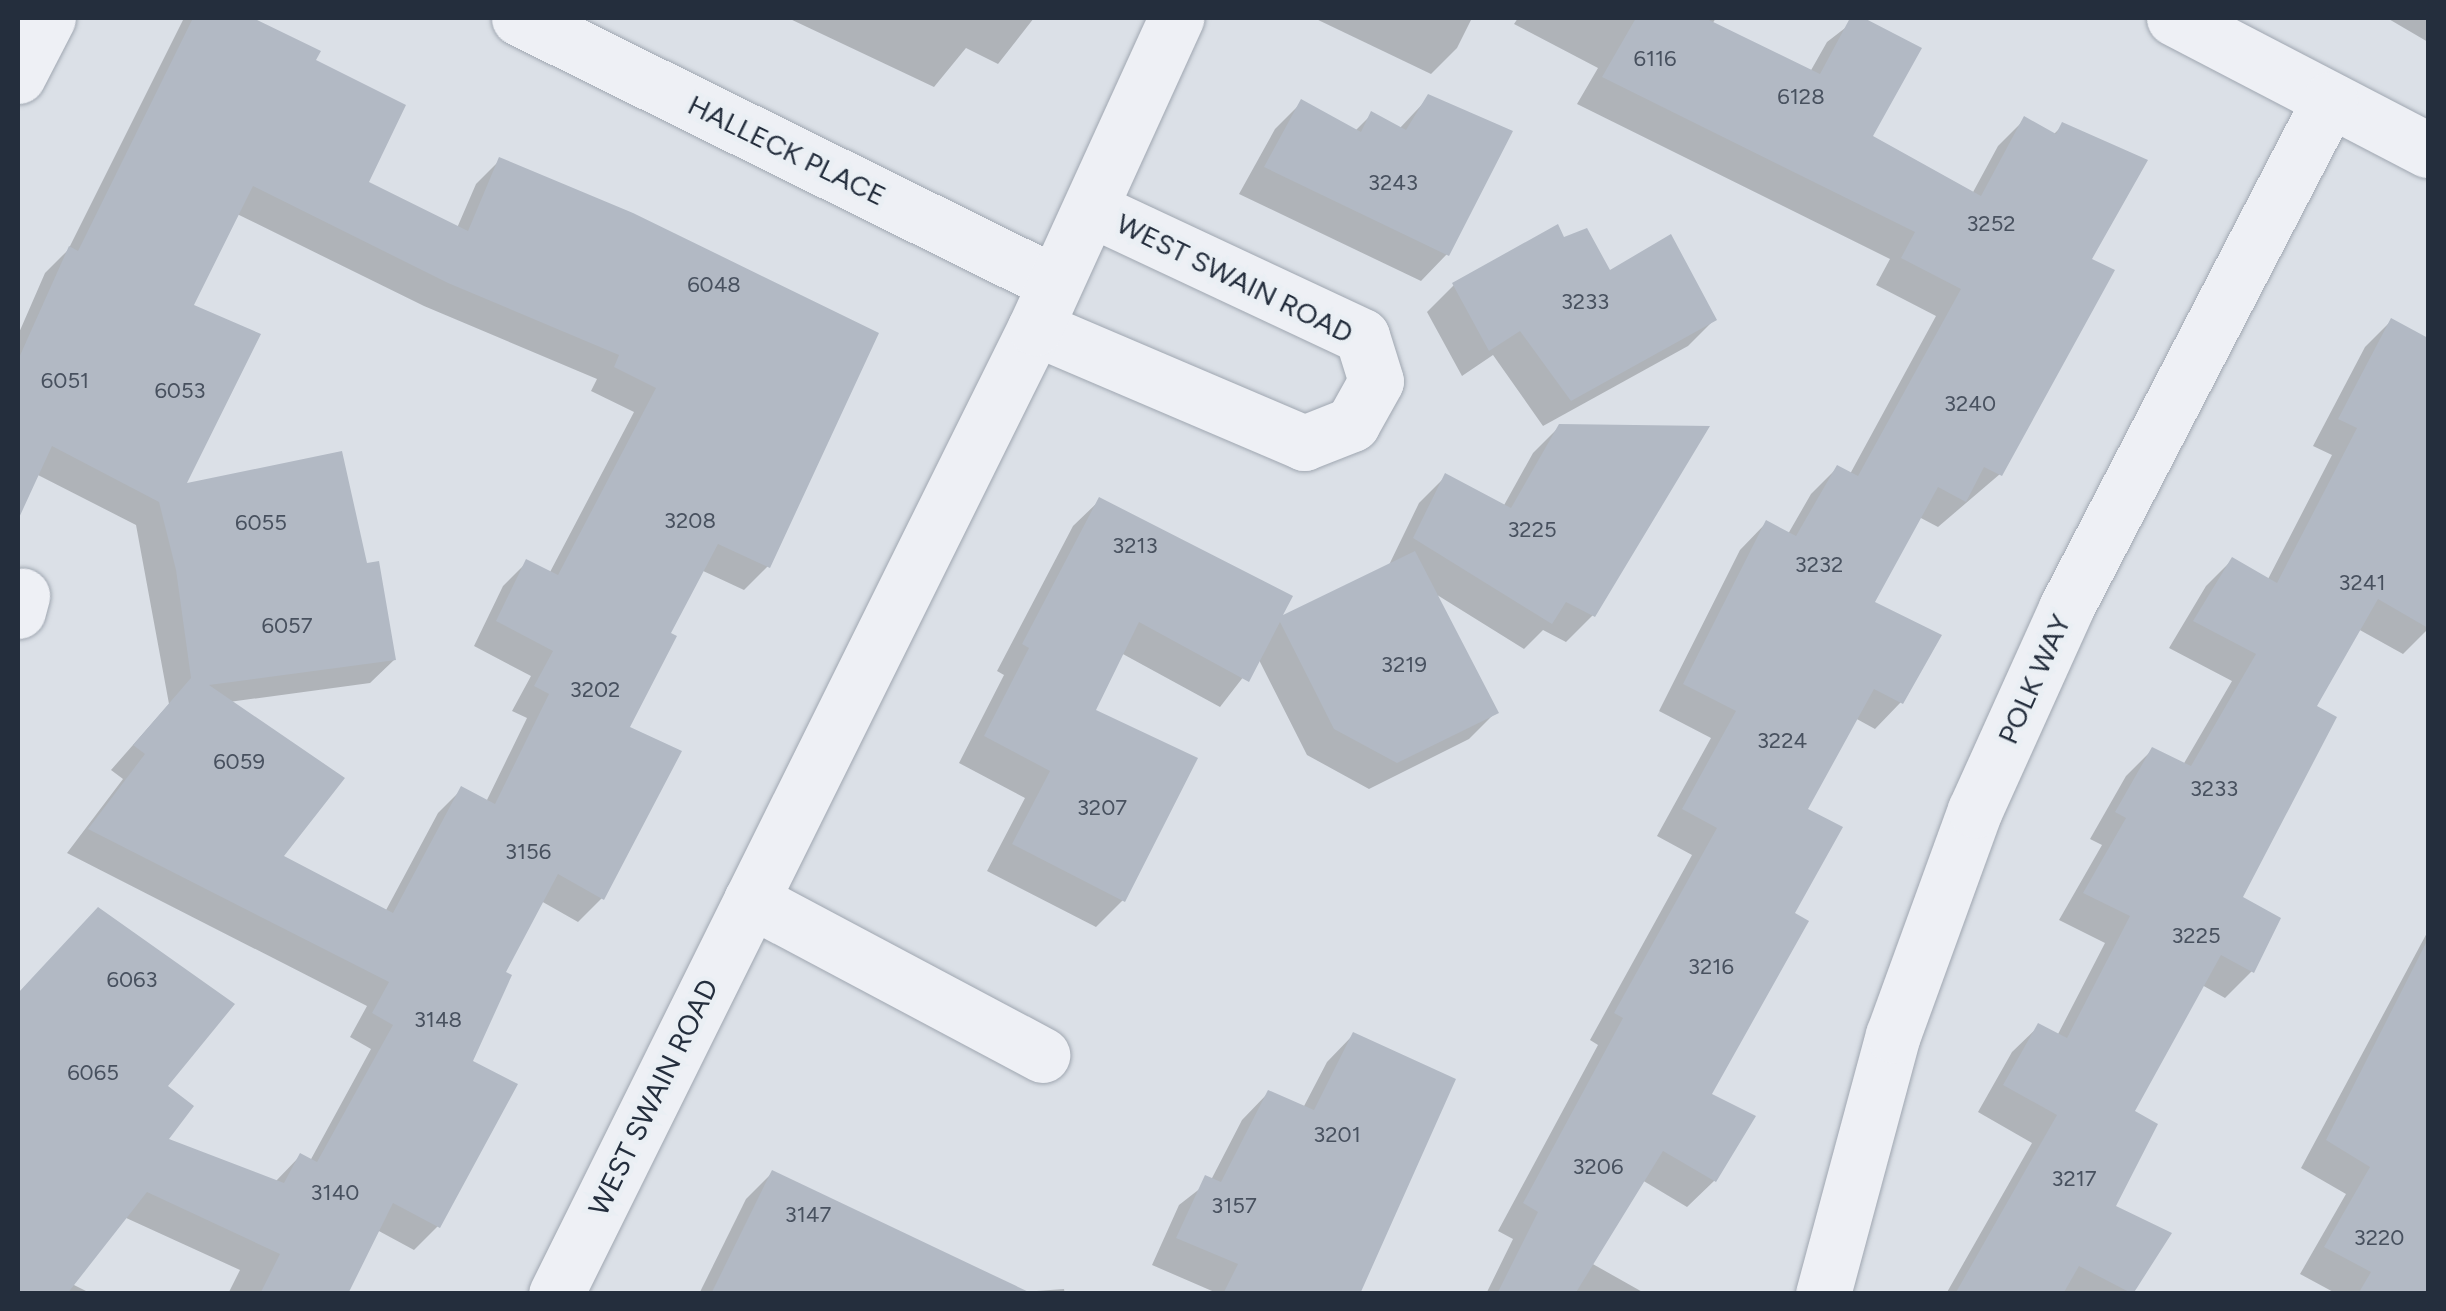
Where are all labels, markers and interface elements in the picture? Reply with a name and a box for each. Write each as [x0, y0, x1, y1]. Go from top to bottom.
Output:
house number: 6116 [1633, 46, 1677, 72]
house number: 6128 [1777, 84, 1825, 110]
street label: HALLECK PLACE [683, 88, 891, 212]
house number: 3243 [1368, 170, 1418, 196]
street label: WEST SWAIN ROAD [1111, 206, 1359, 350]
house number: 3252 [1966, 211, 2016, 237]
house number: 6048 [687, 272, 741, 298]
house number: 3233 [1561, 289, 1609, 315]
house number: 6051 [41, 368, 89, 394]
house number: 6053 [154, 378, 206, 404]
house number: 3240 [1944, 391, 1996, 417]
house number: 3208 [664, 508, 716, 534]
house number: 6055 [235, 510, 287, 536]
house number: 3225 [1507, 517, 1557, 543]
house number: 3213 [1112, 533, 1158, 559]
house number: 3232 [1795, 552, 1843, 578]
house number: 3241 [2338, 570, 2386, 596]
street label: POLK WAY [1991, 609, 2077, 749]
house number: 6057 [261, 613, 313, 639]
house number: 3219 [1381, 652, 1427, 678]
house number: 3202 [570, 677, 620, 703]
house number: 3224 [1757, 728, 1807, 754]
house number: 6059 [213, 749, 265, 775]
house number: 3233 [2190, 776, 2238, 802]
house number: 3207 [1077, 795, 1127, 821]
house number: 3156 [505, 839, 551, 865]
house number: 3225 [2171, 923, 2221, 949]
house number: 3216 [1688, 954, 1734, 980]
house number: 6063 [107, 967, 157, 993]
street label: WEST SWAIN ROAD [581, 973, 725, 1221]
house number: 3148 [414, 1007, 462, 1033]
house number: 6065 [67, 1060, 119, 1086]
house number: 3201 [1313, 1122, 1361, 1148]
house number: 3206 [1573, 1154, 1623, 1180]
house number: 3217 [2051, 1166, 2097, 1192]
house number: 3140 [311, 1180, 359, 1206]
house number: 3157 [1211, 1193, 1257, 1219]
house number: 3147 [785, 1202, 831, 1228]
house number: 3220 [2354, 1225, 2404, 1251]

